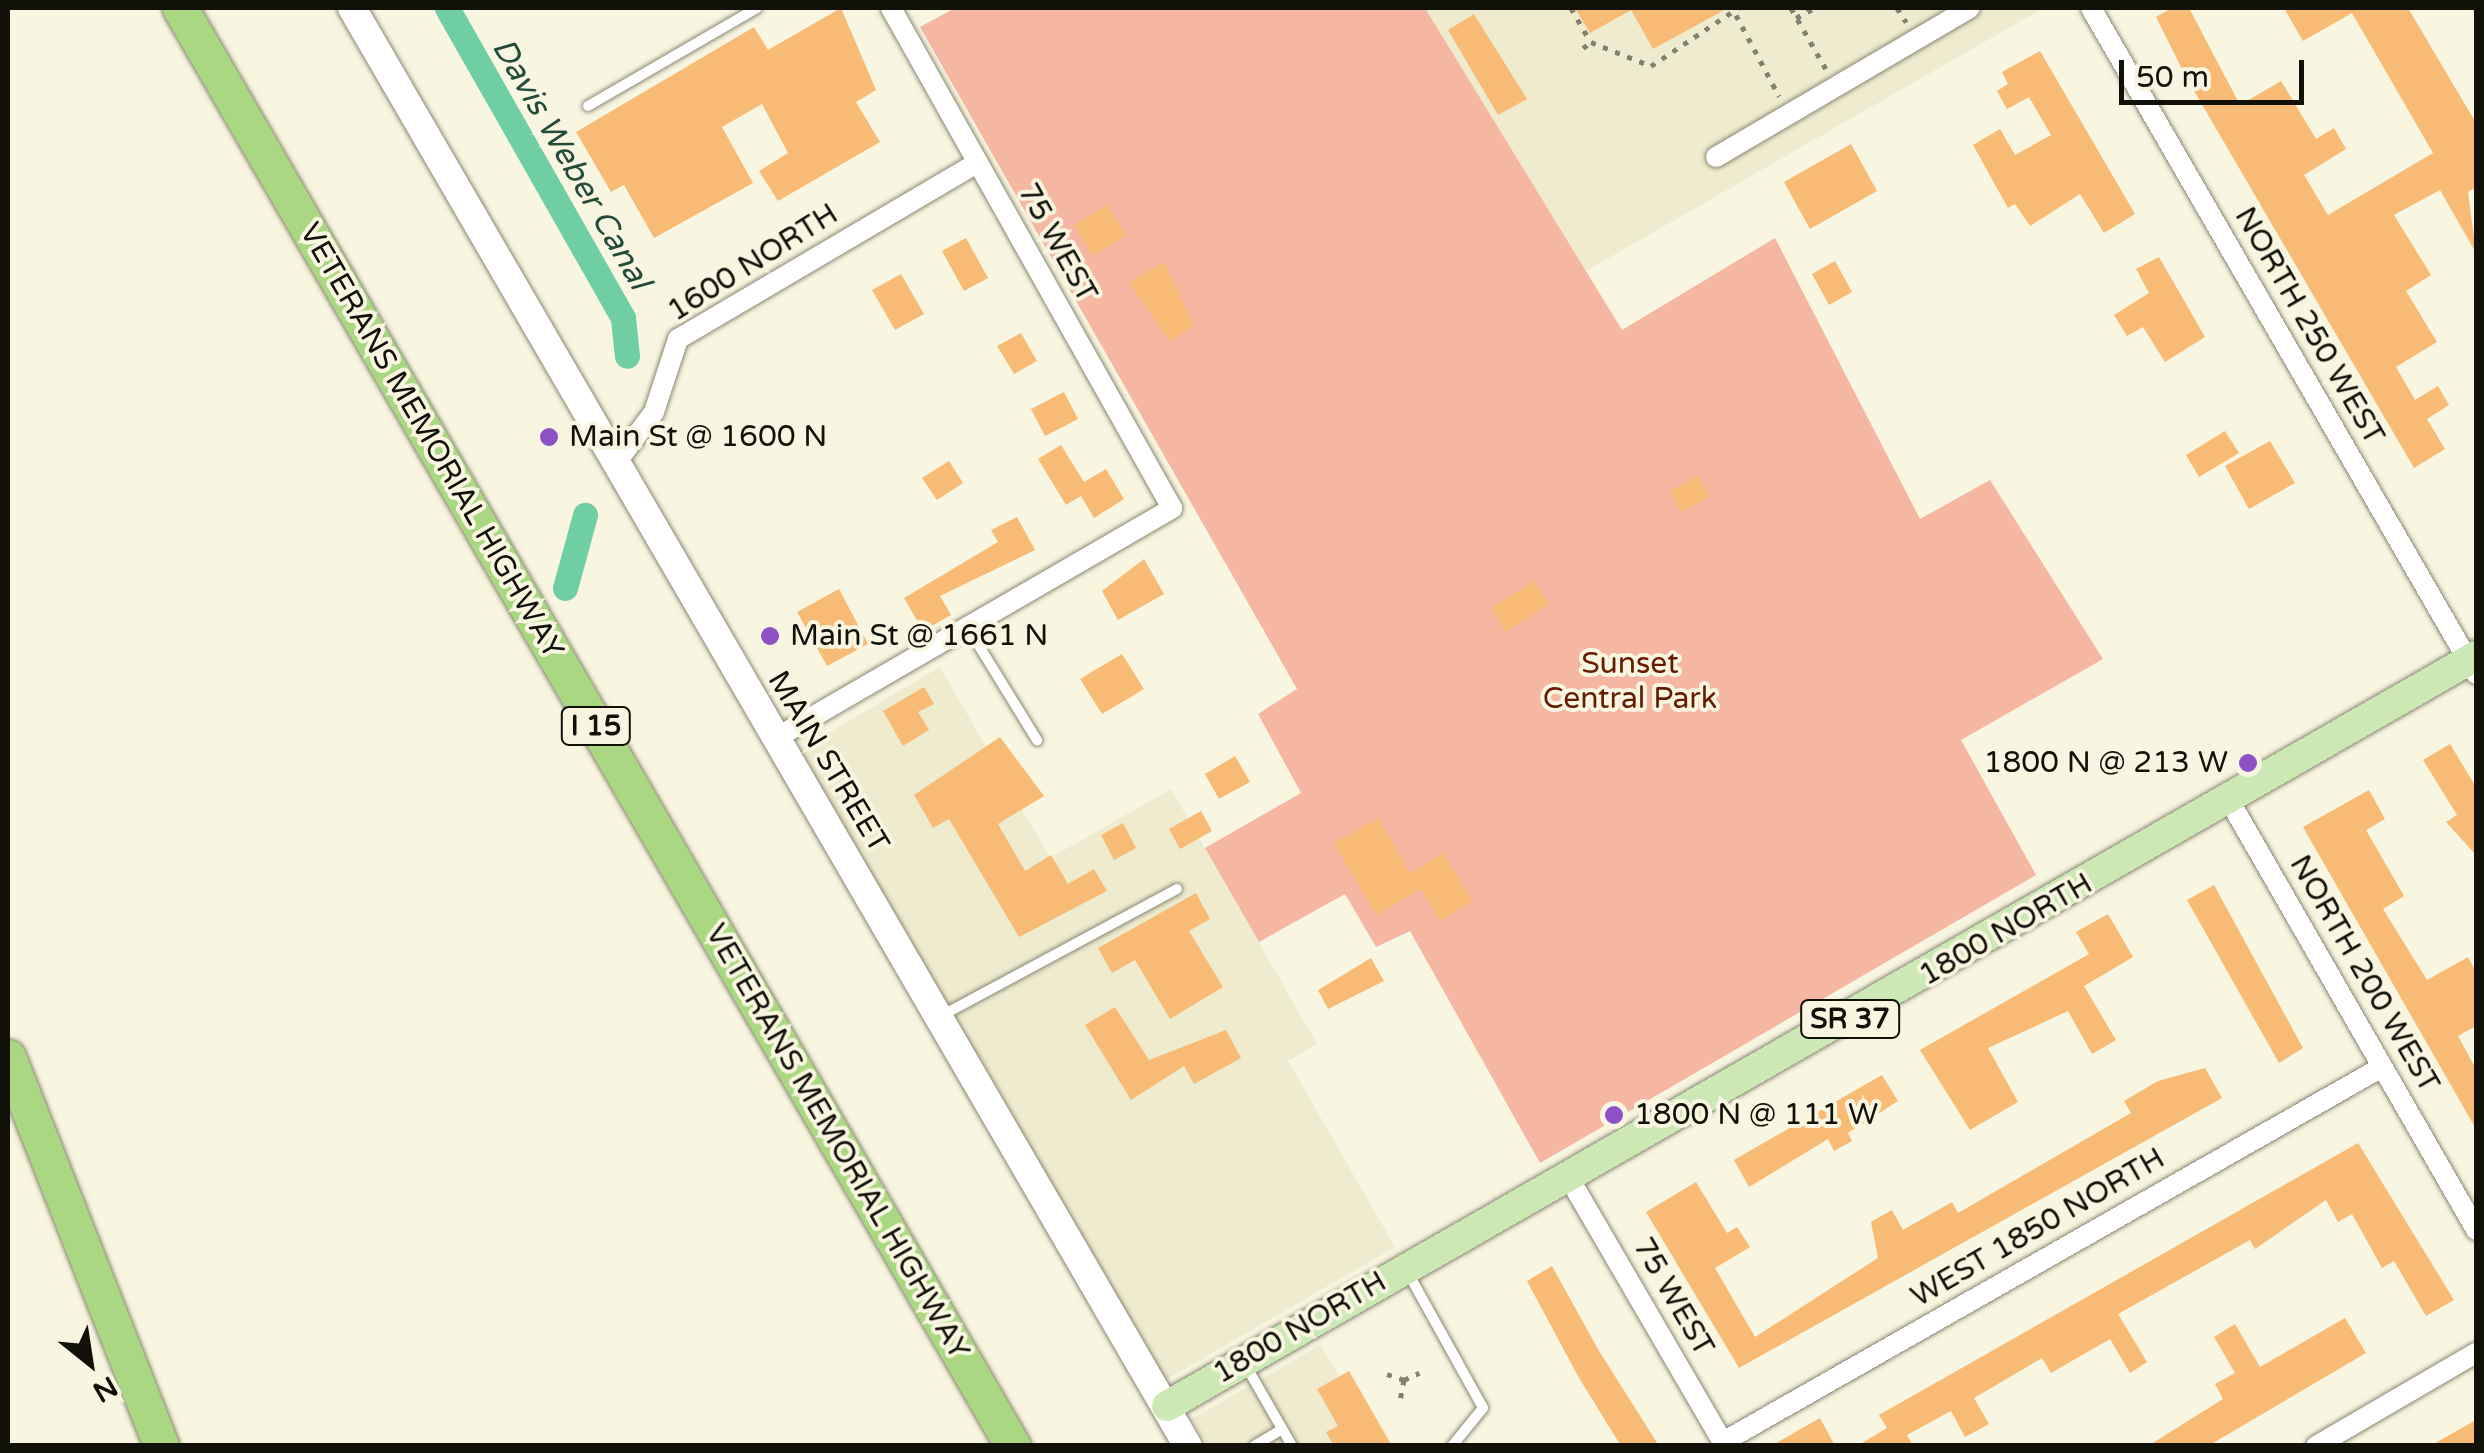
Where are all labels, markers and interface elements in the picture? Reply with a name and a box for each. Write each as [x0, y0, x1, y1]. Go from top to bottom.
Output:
water label: Davis Weber Canal [483, 32, 659, 296]
scale bar [2124, 40, 2309, 102]
text: 50 m [2136, 59, 2209, 96]
street label: 75 WEST [1010, 177, 1104, 309]
street label: 1600 NORTH [661, 196, 845, 330]
street label: NORTH 250 WEST [2226, 201, 2392, 451]
street label: VETERANS MEMORIAL HIGHWAY [291, 217, 571, 665]
place label: Main St @ 1600 N [569, 419, 827, 455]
marker: Main St @ 1600 N [538, 426, 560, 448]
place label: Main St @ 1661 N [790, 618, 1048, 654]
marker: Main St @ 1661 N [759, 625, 781, 647]
park label: Sunset Central Park [1543, 646, 1717, 716]
street label: MAIN STREET [760, 665, 896, 859]
road number: I 15 [558, 703, 634, 749]
place label: 1800 N @ 213 W [1984, 745, 2228, 781]
marker: 1800 N @ 213 W [2237, 752, 2259, 774]
street label: NORTH 200 WEST [2281, 849, 2447, 1099]
street label: 1800 NORTH [1913, 866, 2099, 994]
street label: VETERANS MEMORIAL HIGHWAY [697, 918, 977, 1366]
road number: SR 37 [1800, 996, 1900, 1042]
place label: 1800 N @ 111 W [1634, 1097, 1878, 1133]
marker: 1800 N @ 111 W [1603, 1104, 1625, 1126]
street label: WEST 1850 NORTH [1905, 1141, 2171, 1315]
street label: 75 WEST [1625, 1231, 1721, 1363]
street label: 1800 NORTH [1207, 1264, 1393, 1392]
north arrow [40, 1313, 140, 1413]
text: N [87, 1369, 123, 1409]

